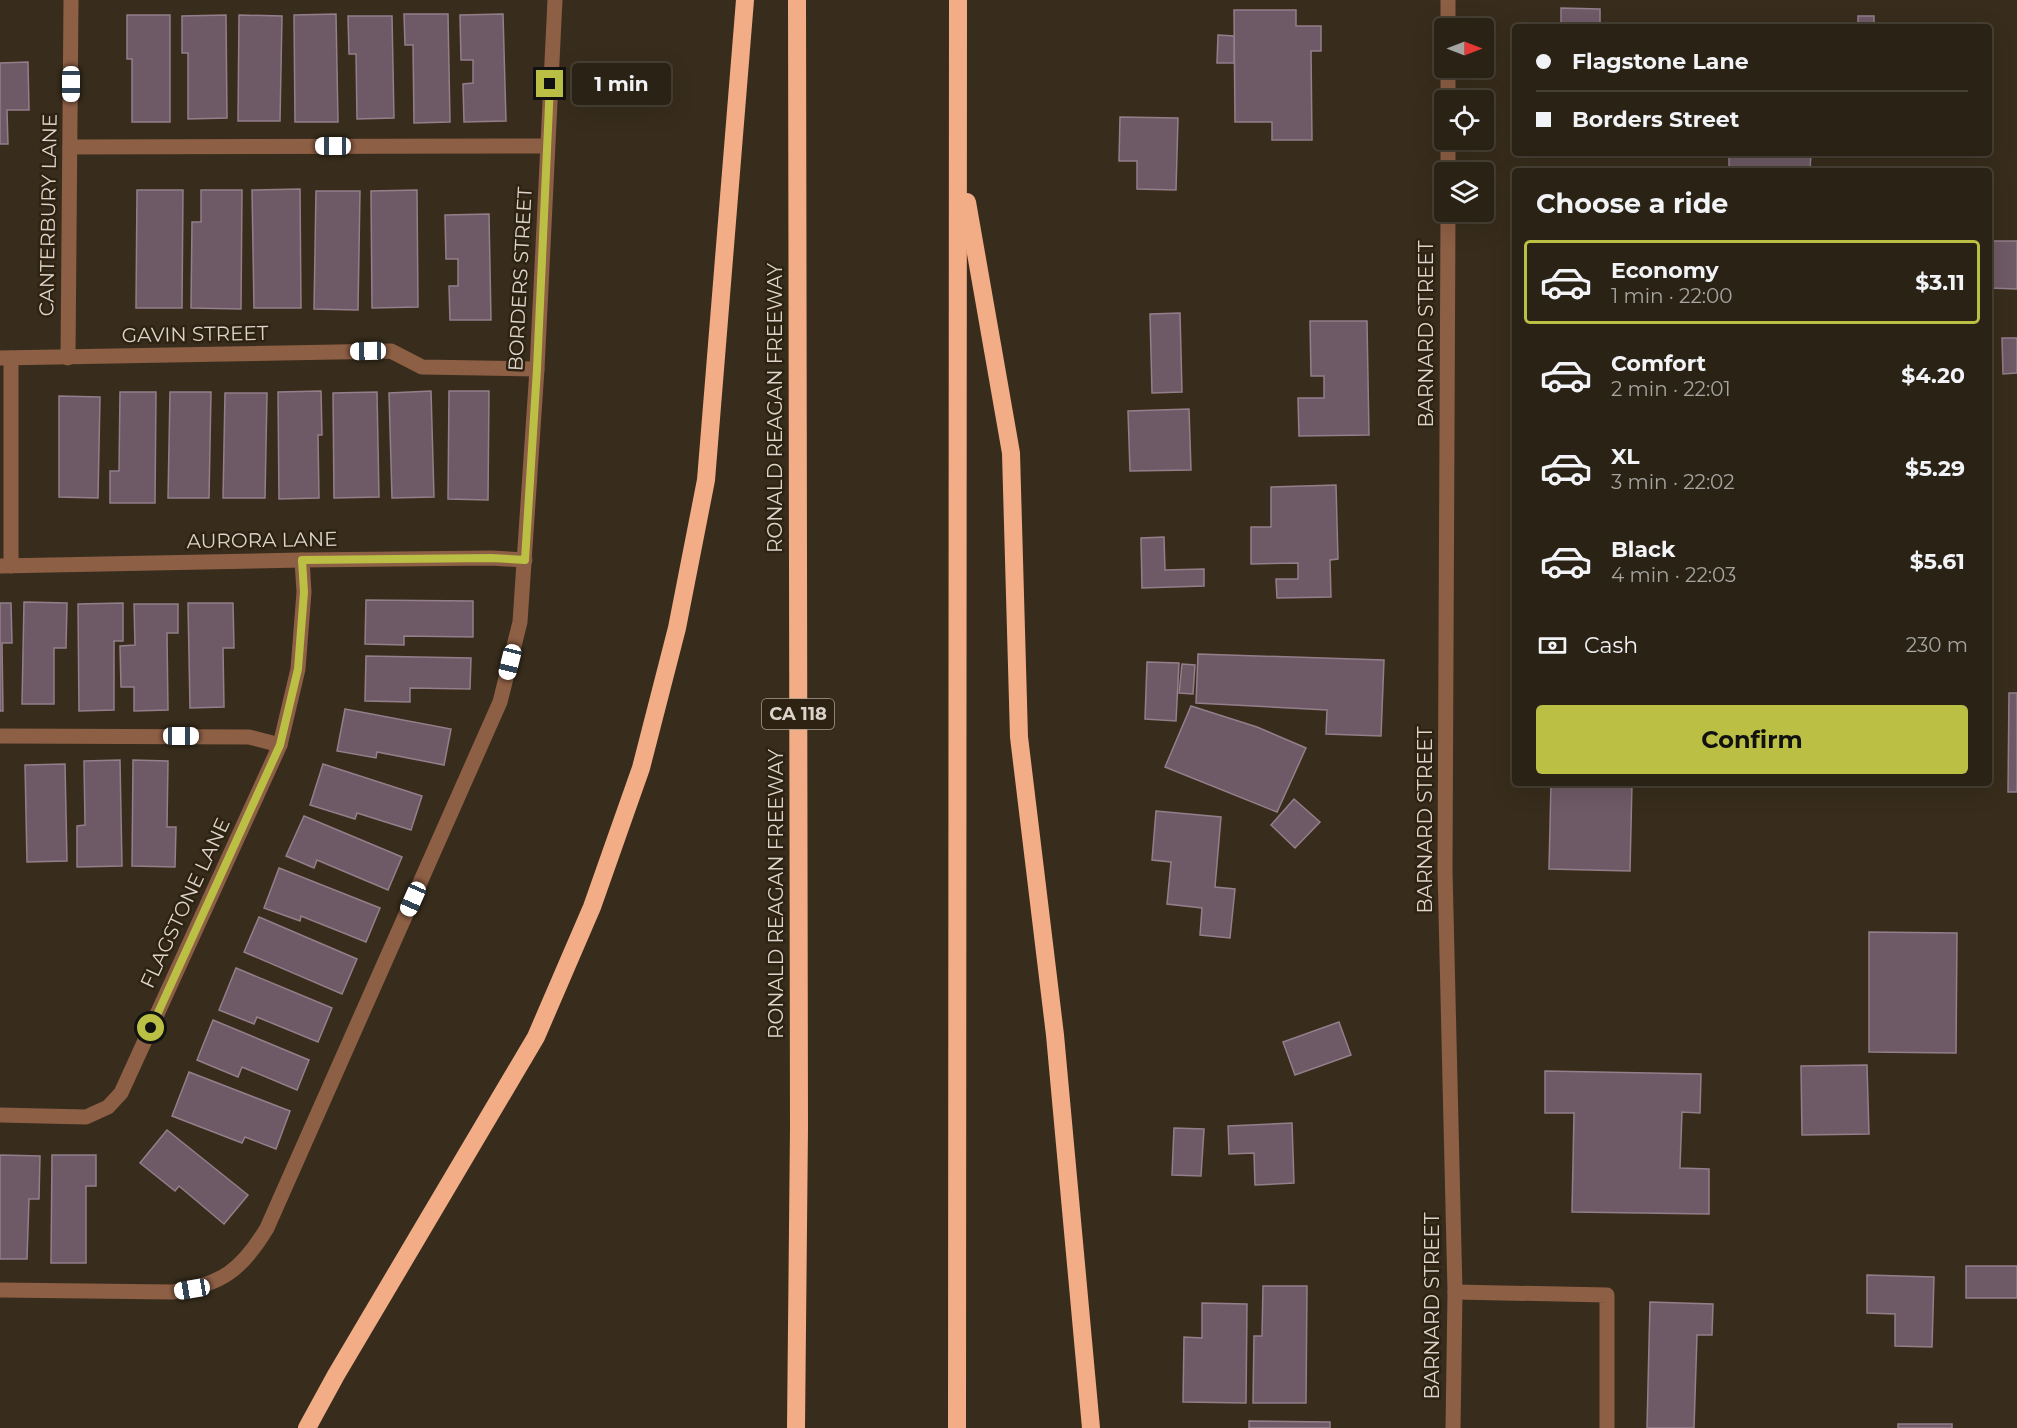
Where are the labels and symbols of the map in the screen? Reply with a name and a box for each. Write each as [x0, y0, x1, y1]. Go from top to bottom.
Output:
north arrow [1434, 18, 1494, 78]
callout: 1 min [571, 63, 670, 105]
car [62, 66, 80, 102]
route end [536, 70, 563, 97]
street label: CANTERBURY LANE [34, 113, 62, 317]
car [315, 137, 351, 155]
street label: BORDERS STREET [503, 186, 537, 372]
street label: BARNARD STREET [1414, 240, 1438, 427]
street label: RONALD REAGAN FREEWAY [763, 263, 787, 553]
street label: GAVIN STREET [122, 321, 269, 347]
car [350, 342, 386, 360]
street label: AURORA LANE [186, 527, 338, 553]
car [497, 642, 523, 682]
road number: CA 118 [762, 699, 834, 729]
street label: BARNARD STREET [1413, 726, 1437, 913]
car [163, 727, 199, 745]
street label: RONALD REAGAN FREEWAY [764, 749, 788, 1039]
street label: FLAGSTONE LANE [135, 814, 235, 992]
car [397, 879, 429, 919]
route start [137, 1014, 164, 1041]
street label: BARNARD STREET [1420, 1212, 1444, 1399]
car [173, 1277, 211, 1301]

